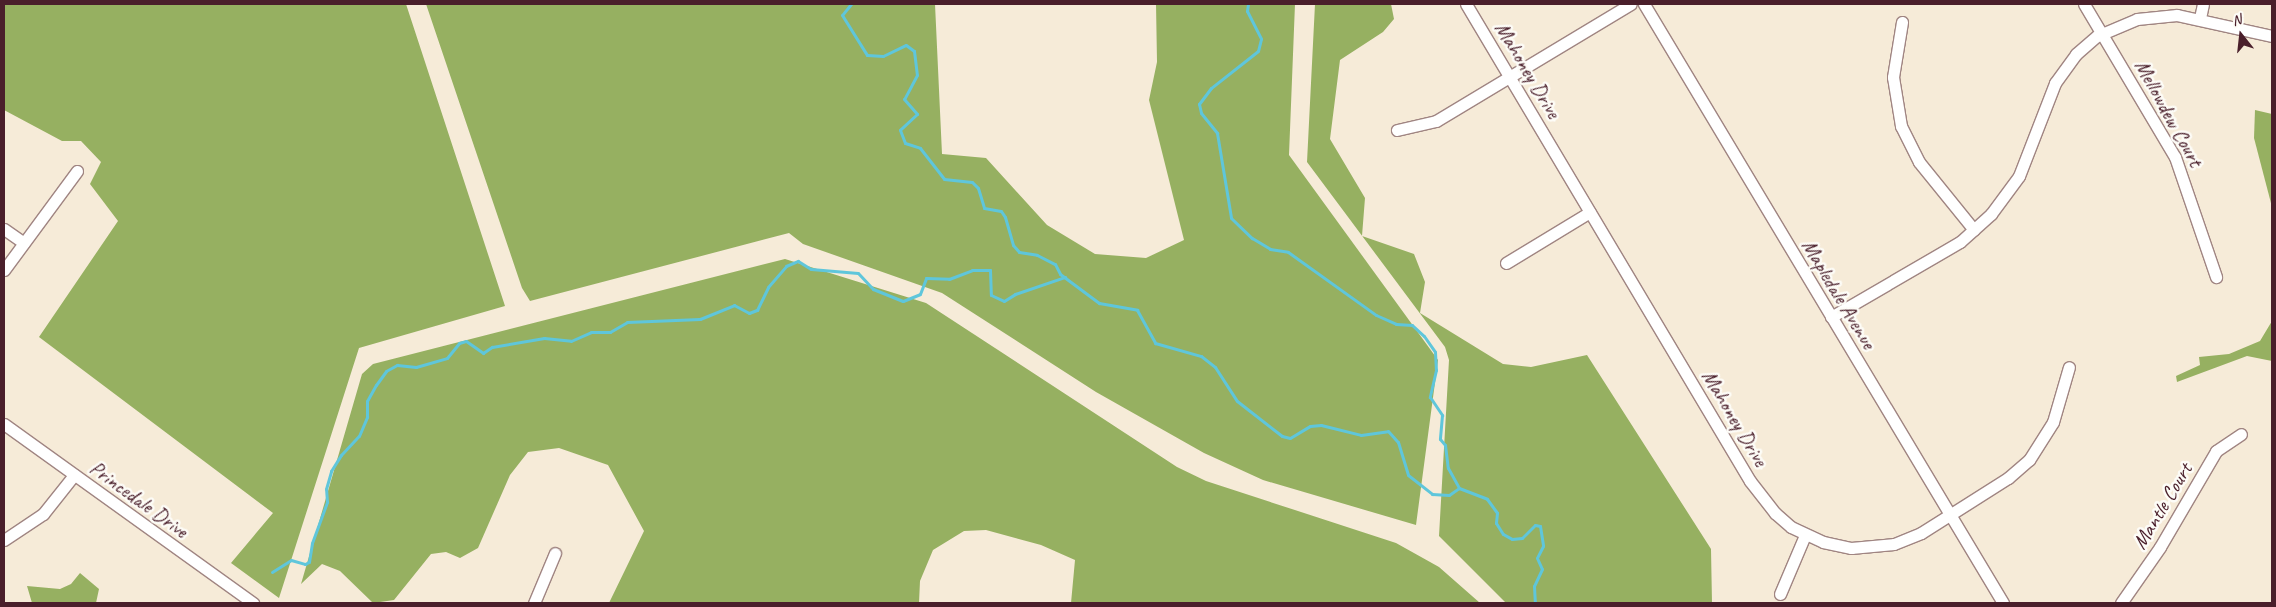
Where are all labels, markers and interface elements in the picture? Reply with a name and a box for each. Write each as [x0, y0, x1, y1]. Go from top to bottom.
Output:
north arrow [2216, 10, 2266, 60]
text: N [2230, 11, 2243, 29]
street label: Mahoney Drive [1489, 17, 1567, 123]
street label: Mellowdew Court [2129, 55, 2209, 171]
street label: Mapledale Avenue [1796, 235, 1882, 353]
street label: Mahoney Drive [1696, 365, 1774, 471]
street label: Princedale Drive [85, 455, 193, 543]
street label: Mantle Court [2127, 458, 2197, 554]

